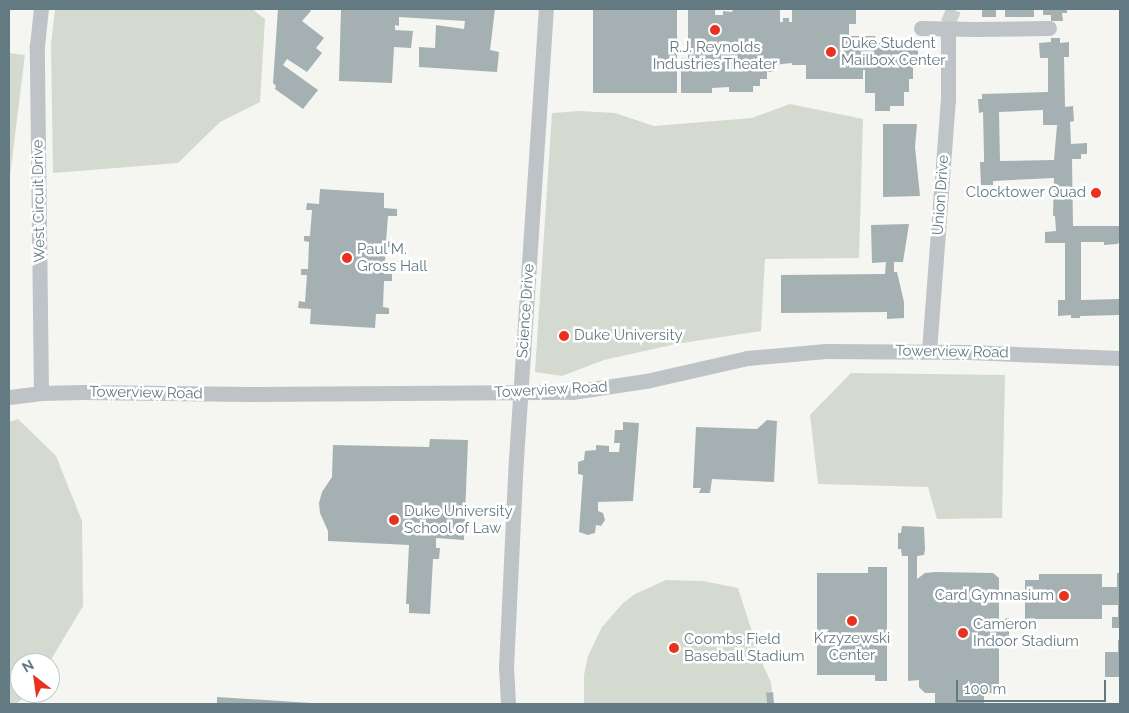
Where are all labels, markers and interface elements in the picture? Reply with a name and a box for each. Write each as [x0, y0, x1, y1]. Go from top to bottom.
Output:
marker: R.J. Reynolds Industries Theater [709, 24, 721, 36]
place label: Duke Student Mailbox Center [841, 34, 946, 69]
place label: R.J. Reynolds Industries Theater [652, 38, 778, 73]
marker: Duke Student Mailbox Center [825, 46, 837, 58]
street label: West Circuit Drive [29, 139, 49, 263]
street label: Union Drive [929, 154, 953, 236]
place label: Clocktower Quad [966, 184, 1086, 202]
marker: Clocktower Quad [1090, 187, 1102, 199]
place label: Paul M. Gross Hall [357, 240, 427, 275]
marker: Paul M. Gross Hall [341, 252, 353, 264]
street label: Science Drive [514, 263, 538, 359]
place label: Duke University [574, 327, 683, 345]
marker: Duke University [558, 330, 570, 342]
street label: Towerview Road [895, 342, 1009, 362]
street label: Towerview Road [494, 378, 608, 402]
street label: Towerview Road [89, 383, 203, 403]
place label: Duke University School of Law [404, 502, 513, 537]
marker: Duke University School of Law [388, 514, 400, 526]
place label: Card Gymnasium [935, 587, 1054, 605]
marker: Card Gymnasium [1058, 590, 1070, 602]
marker: Krzyzewski Center [846, 615, 858, 627]
place label: Cameron Indoor Stadium [973, 615, 1079, 650]
marker: Cameron Indoor Stadium [957, 627, 969, 639]
place label: Krzyzewski Center [814, 629, 890, 664]
place label: Coombs Field Baseball Stadium [684, 630, 805, 665]
marker: Coombs Field Baseball Stadium [668, 642, 680, 654]
north arrow [10, 653, 60, 703]
text: N [19, 656, 37, 675]
scale bar [959, 670, 1109, 702]
text: 100 m [964, 680, 1006, 698]

